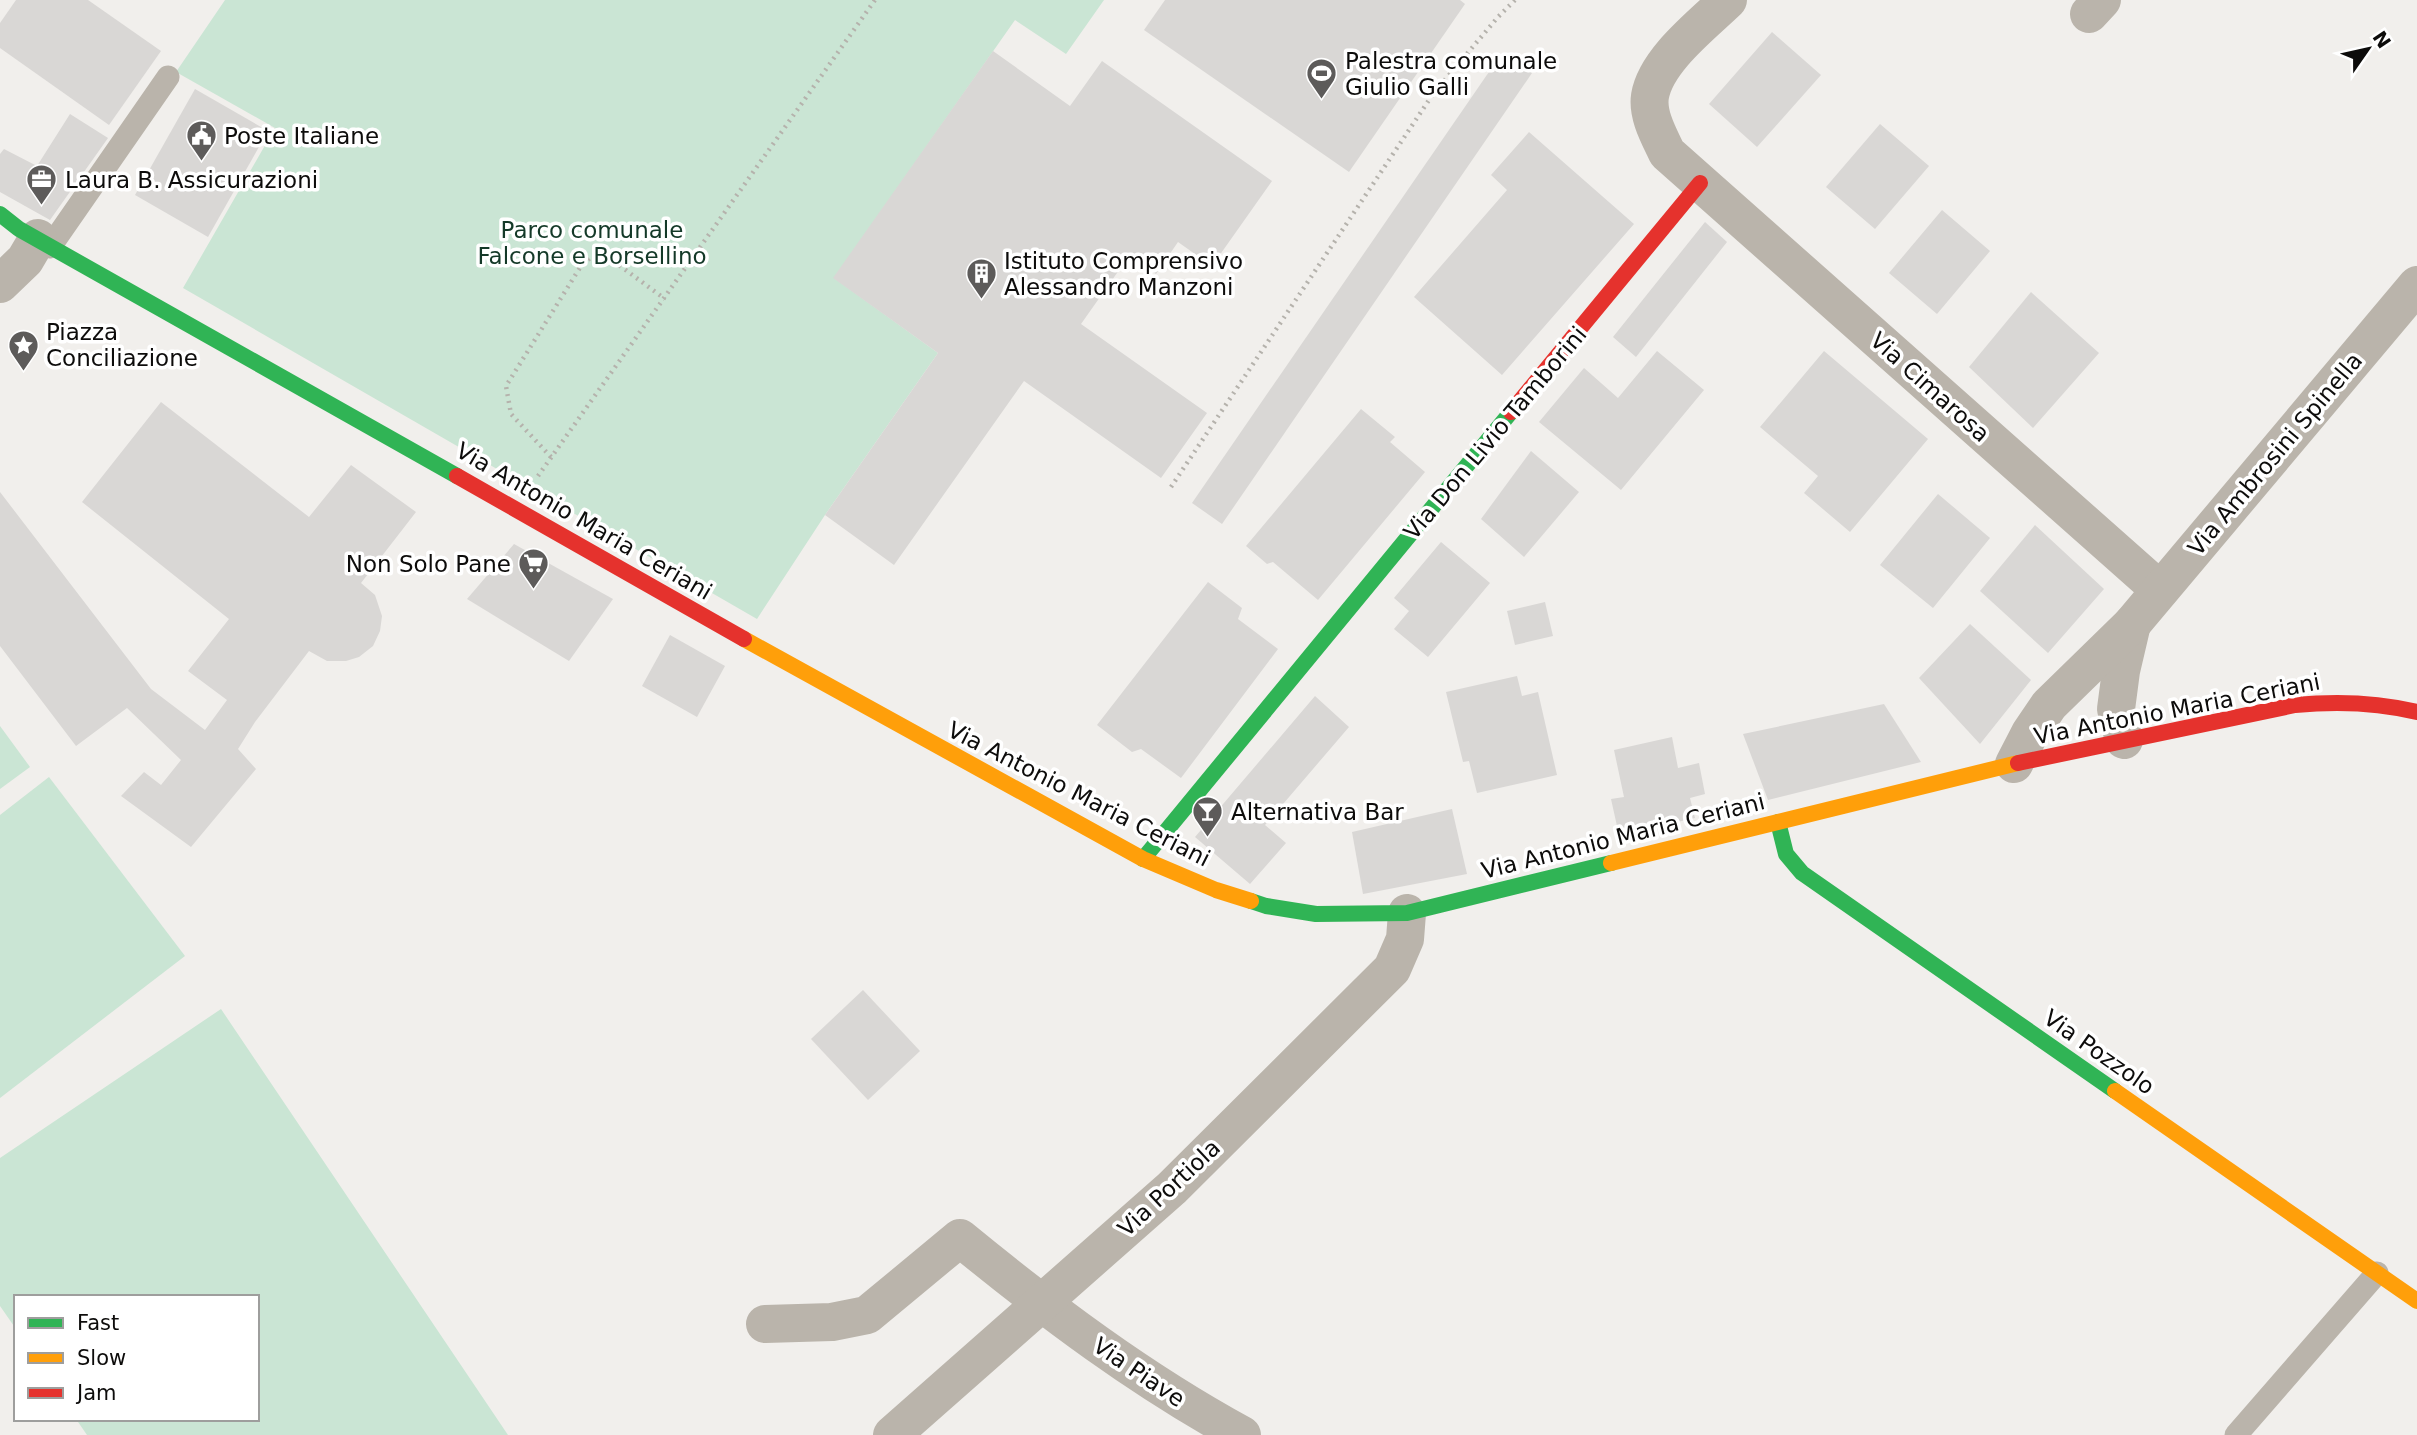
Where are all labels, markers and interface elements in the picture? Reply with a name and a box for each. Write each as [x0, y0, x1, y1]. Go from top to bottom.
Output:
north arrow [2333, 14, 2403, 84]
text: N [2369, 27, 2396, 52]
place label: Palestra comunale Giulio Galli [1345, 48, 1557, 100]
sports icon: Palestra comunale Giulio Galli [1305, 57, 1339, 101]
public building icon: Poste Italiane [184, 119, 218, 163]
place label: Poste Italiane [224, 123, 379, 149]
office icon: Laura B. Assicurazioni [25, 163, 59, 207]
place label: Laura B. Assicurazioni [65, 167, 318, 193]
park label: Parco comunale Falcone e Borsellino [477, 217, 707, 269]
place label: Istituto Comprensivo Alessandro Manzoni [1004, 248, 1243, 300]
building icon: Istituto Comprensivo Alessandro Manzoni [964, 257, 998, 301]
place label: Piazza Conciliazione [46, 319, 198, 371]
street label: Via Don Livio Tamborini [1398, 321, 1592, 545]
street label: Via Cimarosa [1865, 327, 1995, 447]
place icon: Piazza Conciliazione [6, 328, 40, 372]
street label: Via Ambrosini Spinella [2183, 347, 2367, 561]
street label: Via Antonio Maria Ceriani [451, 437, 717, 605]
supermarket icon: Non Solo Pane [517, 547, 551, 591]
place label: Non Solo Pane [346, 551, 511, 577]
street label: Via Antonio Maria Ceriani [2032, 668, 2322, 750]
street label: Via Antonio Maria Ceriani [943, 716, 1215, 872]
street label: Via Antonio Maria Ceriani [1479, 788, 1767, 884]
bar icon: Alternativa Bar [1191, 795, 1225, 839]
place label: Alternativa Bar [1231, 799, 1404, 825]
street label: Via Pozzolo [2039, 1004, 2159, 1100]
street label: Via Portiola [1113, 1134, 1225, 1242]
legend [14, 1295, 259, 1421]
text: Fast [77, 1311, 119, 1335]
street label: Via Piave [1088, 1332, 1190, 1412]
text: Slow [77, 1346, 126, 1370]
text: Jam [75, 1381, 117, 1405]

